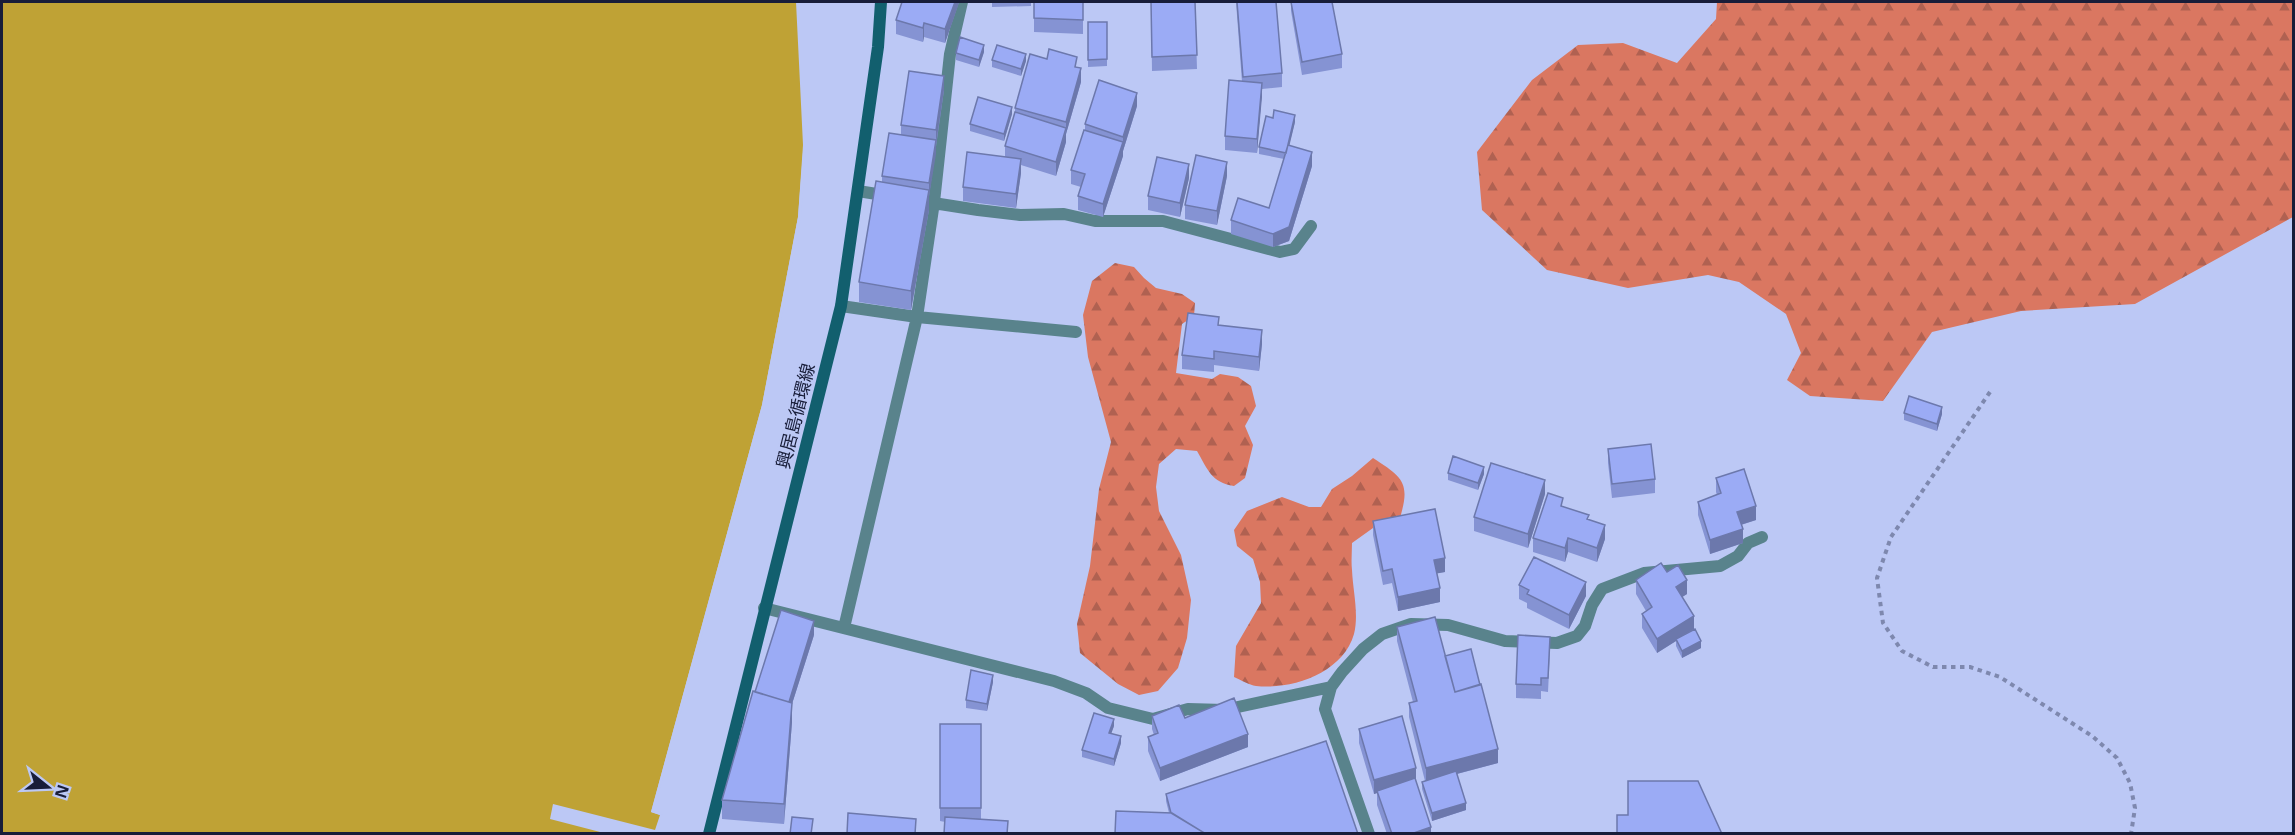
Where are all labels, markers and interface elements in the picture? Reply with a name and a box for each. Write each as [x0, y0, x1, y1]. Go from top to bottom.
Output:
street label: 興居島循環線 [770, 361, 820, 471]
north arrow [18, 757, 78, 817]
text: N [50, 782, 75, 801]

